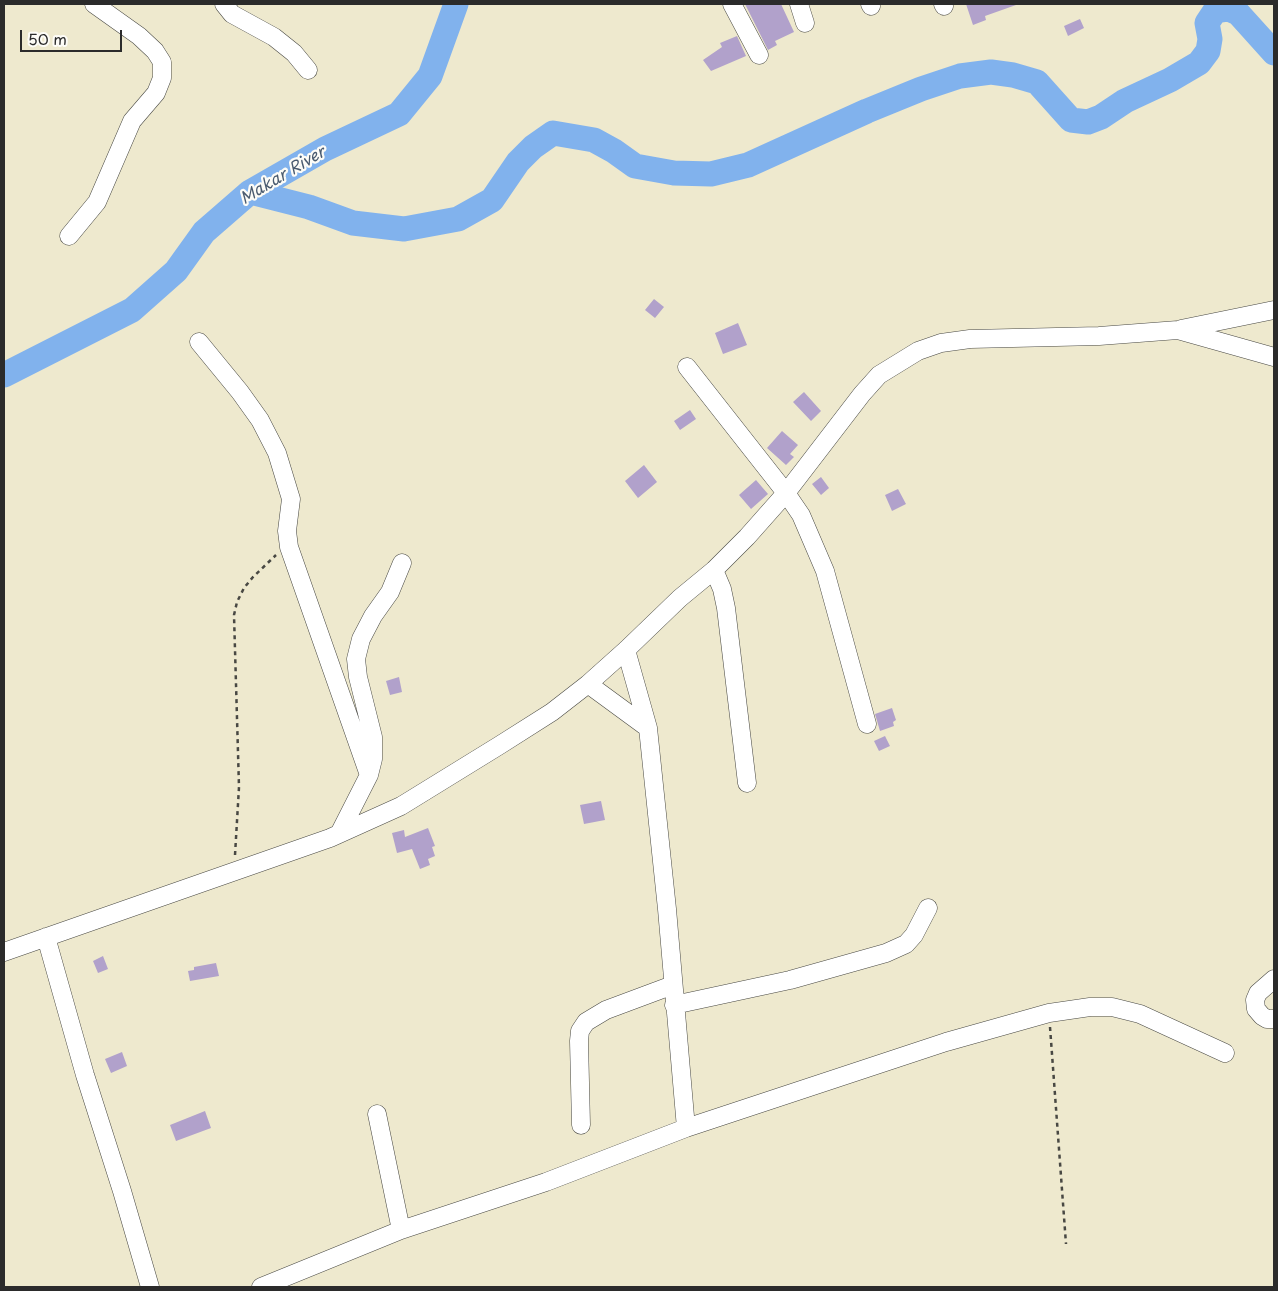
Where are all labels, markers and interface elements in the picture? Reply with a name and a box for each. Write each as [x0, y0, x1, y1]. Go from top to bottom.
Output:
scale bar [22, 20, 125, 52]
text: 50 m [28, 27, 67, 50]
water label: Makar River [237, 143, 329, 209]

